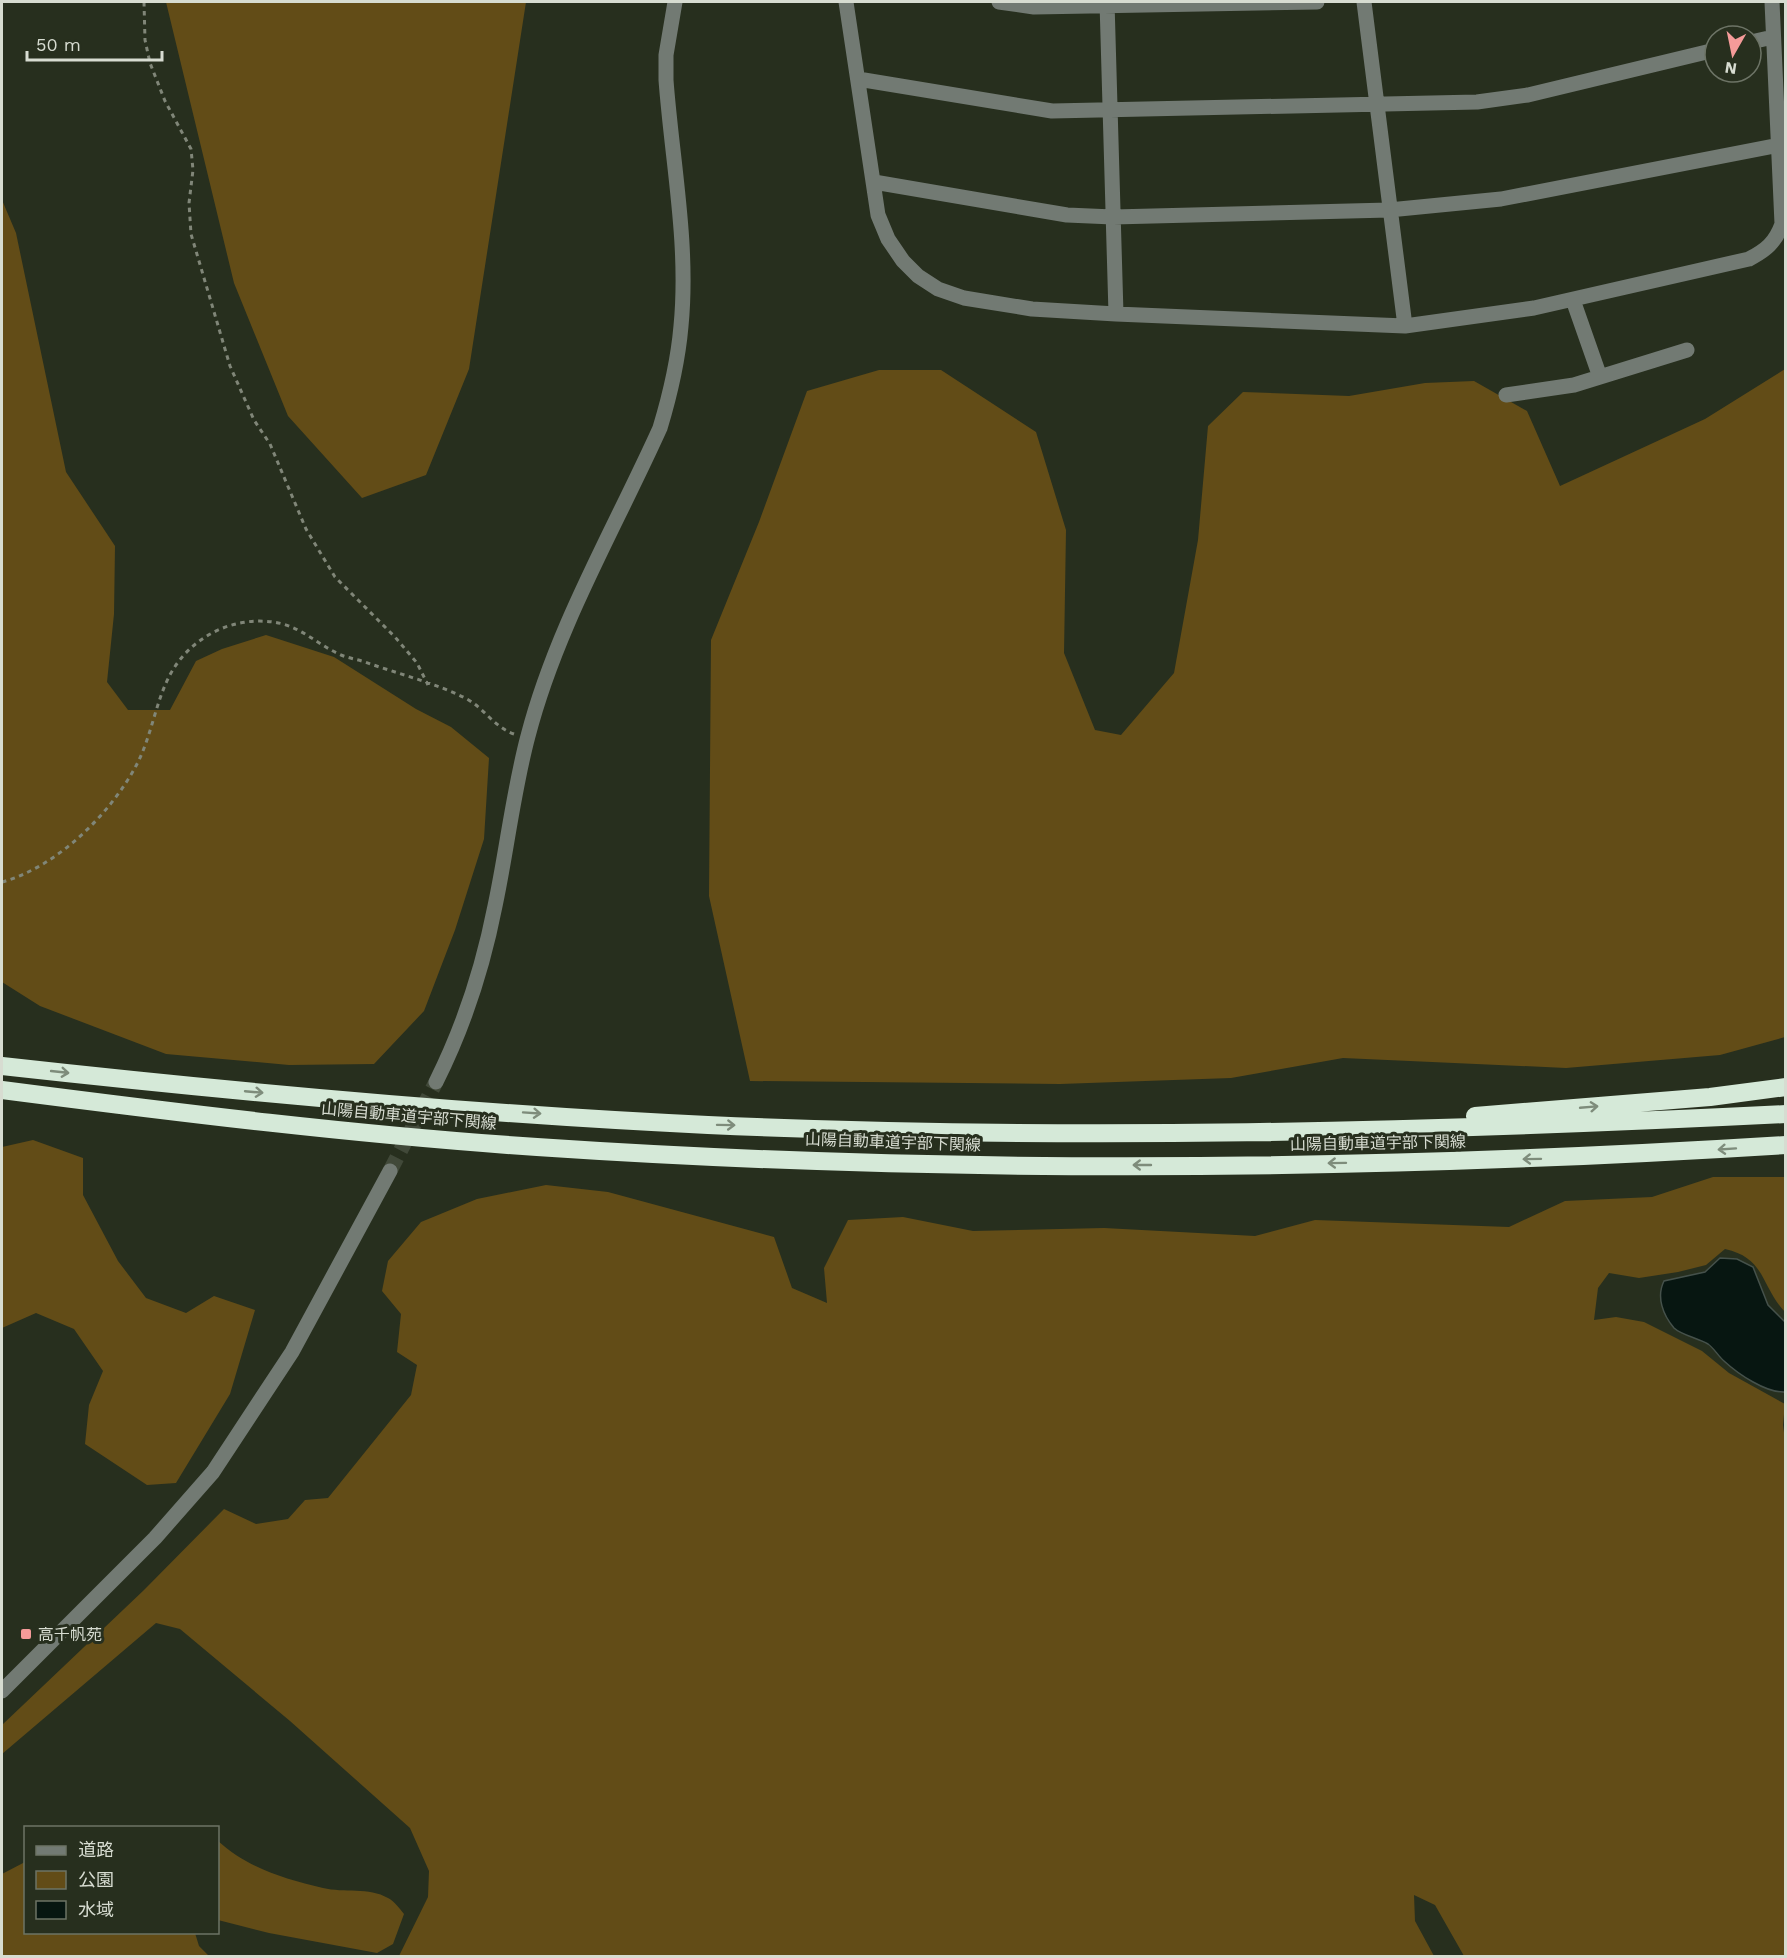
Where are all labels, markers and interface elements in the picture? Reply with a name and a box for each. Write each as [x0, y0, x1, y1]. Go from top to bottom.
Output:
scale bar [27, 24, 162, 62]
north arrow [1703, 24, 1763, 84]
text: 50 m [36, 34, 81, 55]
text: N [1723, 58, 1738, 79]
one-way arrow [49, 1067, 69, 1078]
one-way arrow [243, 1087, 263, 1098]
street label: 山陽自動車道宇部下関線 [320, 1099, 498, 1133]
one-way arrow [1578, 1101, 1598, 1112]
one-way arrow [521, 1108, 541, 1119]
one-way arrow [716, 1119, 736, 1131]
street label: 山陽自動車道宇部下関線 [805, 1129, 981, 1155]
street label: 山陽自動車道宇部下関線 [1290, 1132, 1466, 1154]
one-way arrow [1718, 1143, 1738, 1154]
one-way arrow [1523, 1153, 1543, 1165]
one-way arrow [1328, 1158, 1348, 1169]
one-way arrow [1133, 1159, 1153, 1171]
place label: 高千帆苑 [38, 1625, 102, 1644]
marker: 高千帆苑 [19, 1627, 33, 1641]
legend [24, 1826, 219, 1934]
text: 道路 [78, 1839, 114, 1860]
text: 公園 [78, 1869, 114, 1890]
text: 水域 [78, 1899, 114, 1920]

